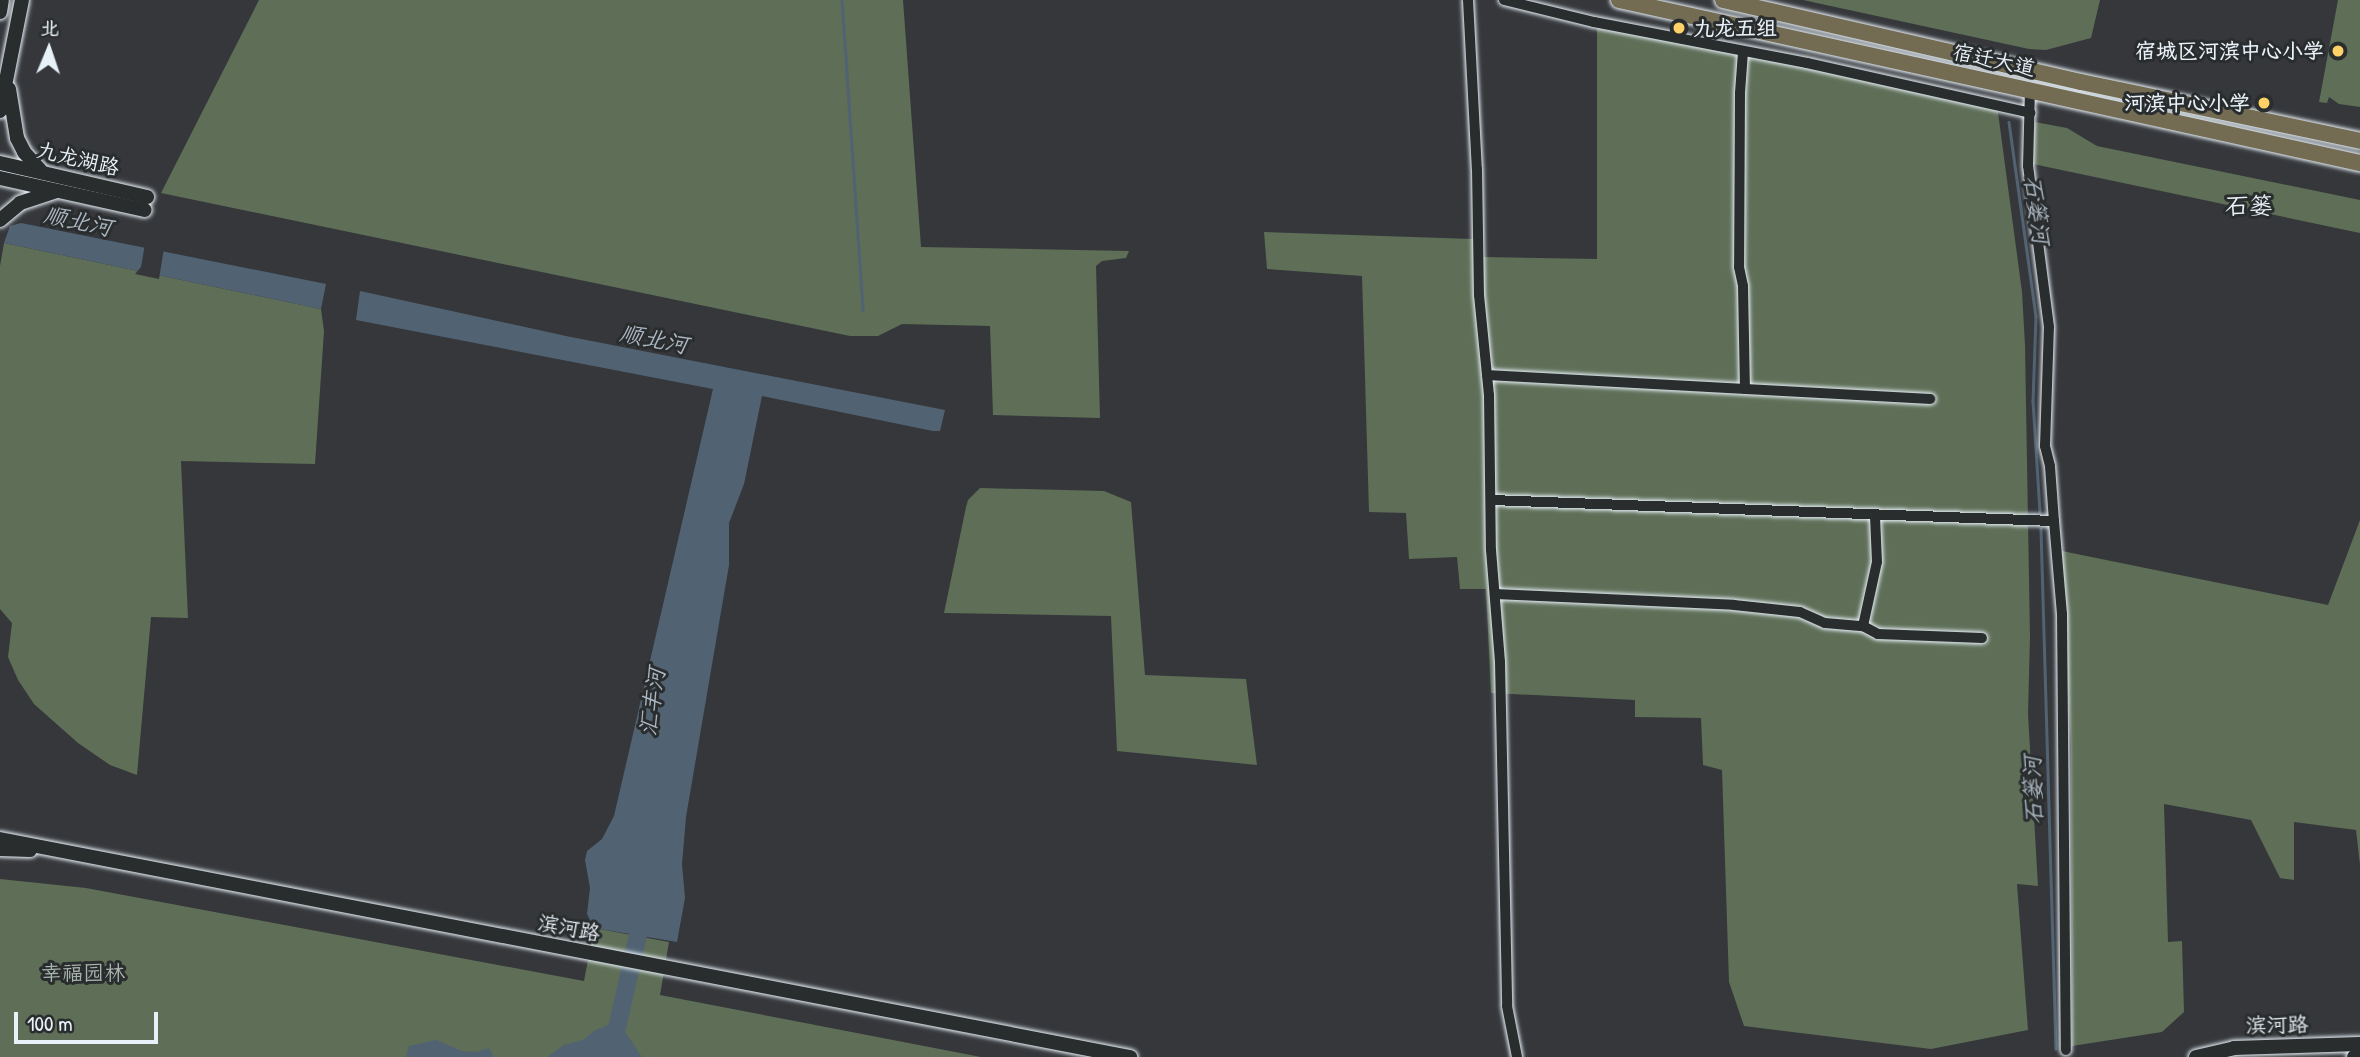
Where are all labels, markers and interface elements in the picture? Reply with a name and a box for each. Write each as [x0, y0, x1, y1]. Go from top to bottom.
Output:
north arrow [14, 14, 84, 84]
text: 北 [40, 15, 60, 41]
place label: 九龙五组 [1693, 15, 1777, 41]
marker: 九龙五组 [1671, 20, 1687, 36]
place label: 宿城区河滨中心小学 [2135, 38, 2324, 64]
street label: 宿迁大道 [1950, 39, 2038, 81]
marker: 宿城区河滨中心小学 [2330, 43, 2346, 59]
place label: 河滨中心小学 [2124, 90, 2250, 116]
marker: 河滨中心小学 [2256, 95, 2272, 111]
street label: 九龙湖路 [34, 137, 122, 181]
water label: 石篓河 [2019, 174, 2055, 246]
district label: 石篓 [2225, 192, 2273, 220]
water label: 顺北河 [41, 200, 115, 242]
water label: 顺北河 [618, 319, 690, 359]
water label: 汇丰河 [634, 666, 670, 738]
water label: 石篓河 [2018, 755, 2048, 825]
street label: 滨河路 [536, 910, 602, 946]
park label: 幸福园林 [41, 960, 125, 986]
scale bar [18, 998, 161, 1042]
text: 100 m [27, 1009, 73, 1038]
street label: 滨河路 [2245, 1012, 2309, 1038]

